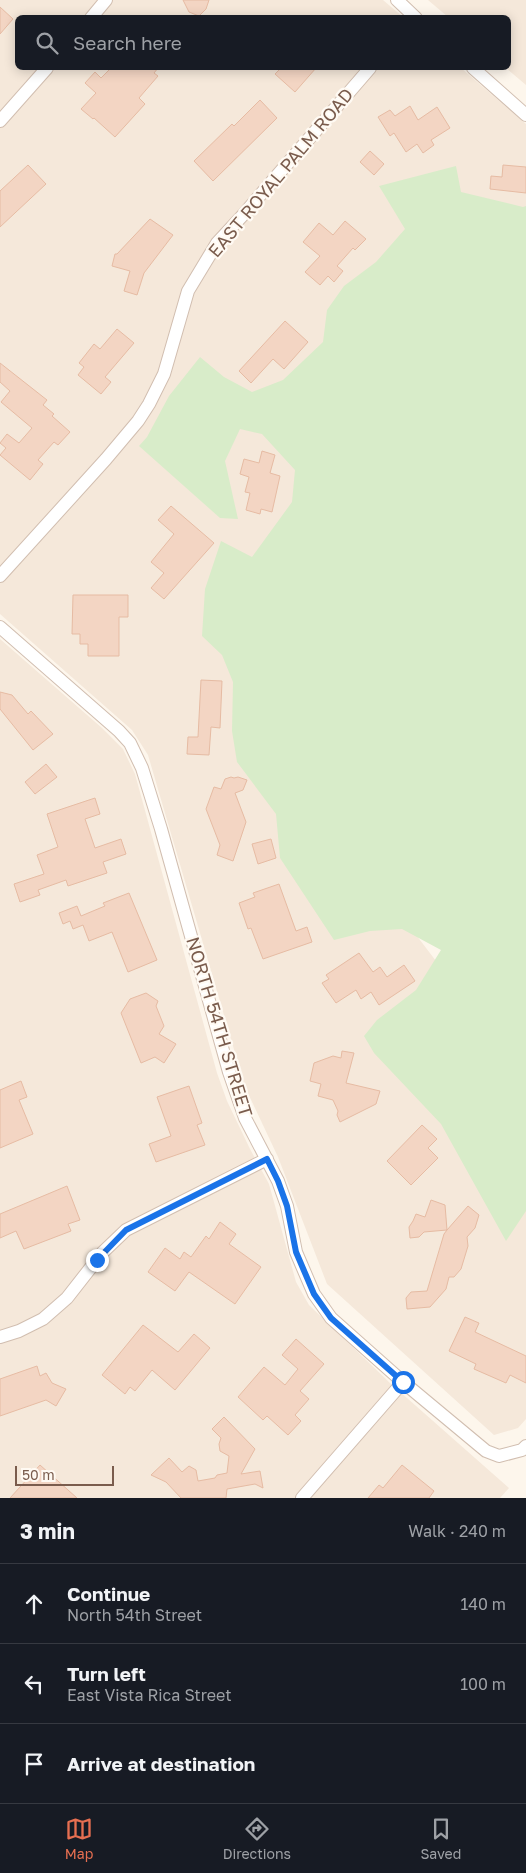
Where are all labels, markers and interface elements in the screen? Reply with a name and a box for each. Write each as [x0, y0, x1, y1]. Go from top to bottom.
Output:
search box [15, 15, 511, 70]
icon: search [33, 29, 61, 57]
text: Search here [73, 31, 182, 54]
street label: EAST ROYAL PALM ROAD [203, 83, 357, 261]
street label: NORTH 54TH STREET [182, 934, 258, 1119]
route end [86, 1249, 109, 1272]
route start [392, 1371, 415, 1394]
scale bar [15, 1463, 114, 1486]
text: 50 m [22, 1466, 55, 1483]
text: 3 min [20, 1518, 75, 1544]
text: Walk · 240 m [408, 1521, 506, 1541]
text: Continue [67, 1582, 150, 1605]
icon: ahead [20, 1590, 48, 1618]
text: 140 m [460, 1594, 506, 1614]
text: North 54th Street [67, 1605, 202, 1625]
text: Turn left [67, 1662, 146, 1685]
icon: left [20, 1670, 48, 1698]
text: 100 m [460, 1674, 506, 1694]
text: East Vista Rica Street [67, 1685, 232, 1705]
icon: arrive [20, 1750, 48, 1778]
text: Arrive at destination [67, 1752, 255, 1775]
tab: Map [65, 1815, 93, 1862]
tab: Directions [223, 1815, 291, 1862]
tab: Saved [420, 1815, 461, 1862]

